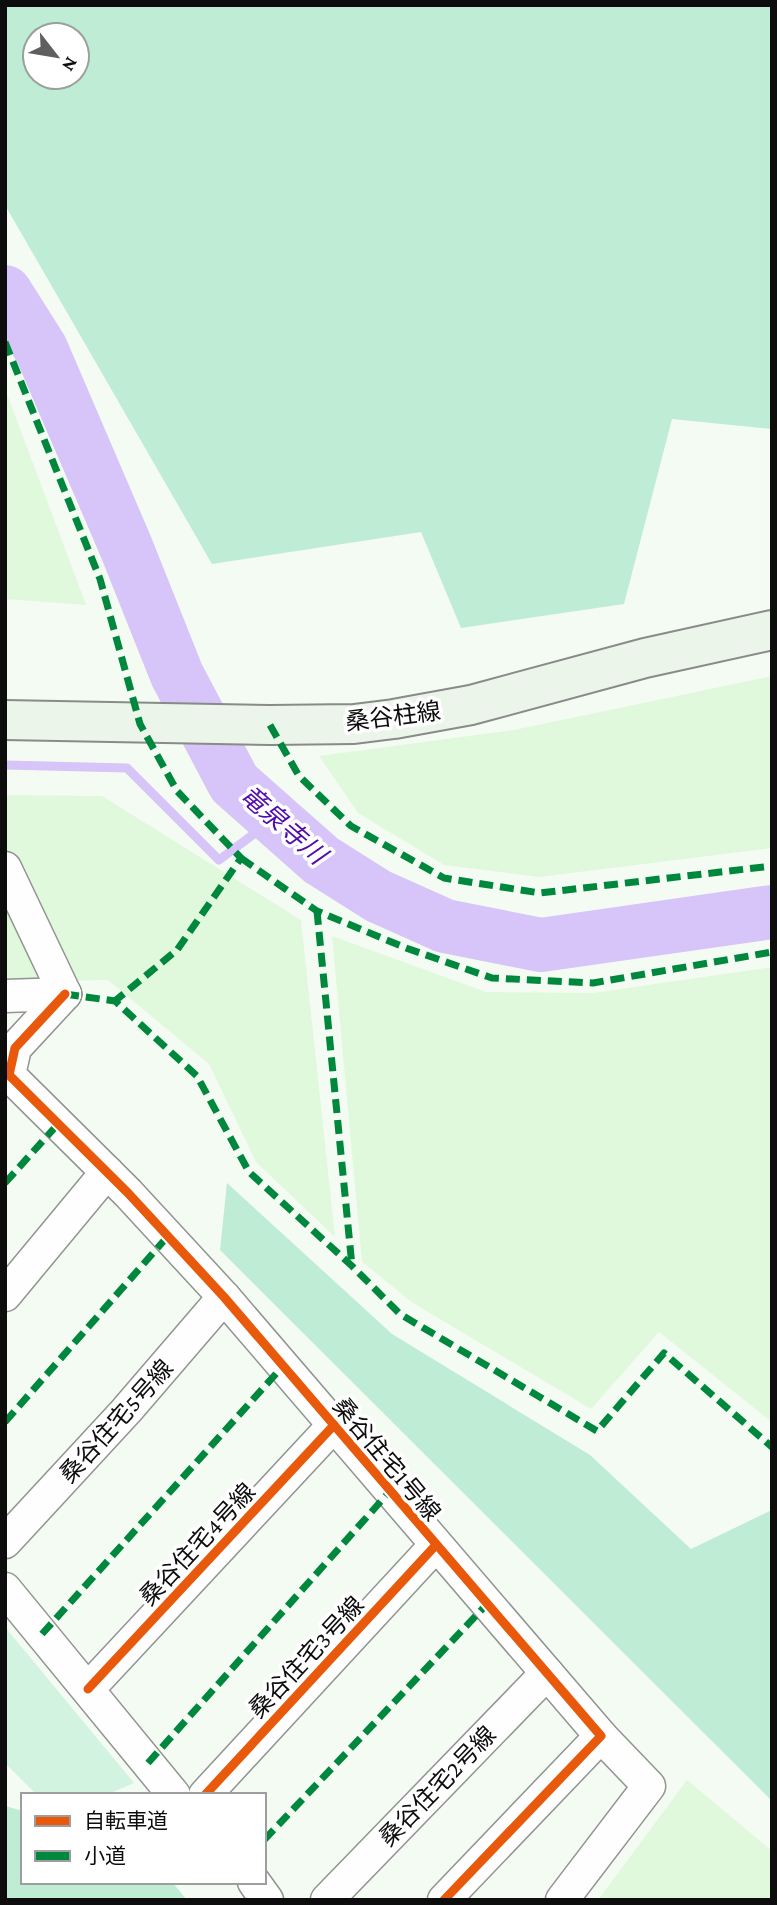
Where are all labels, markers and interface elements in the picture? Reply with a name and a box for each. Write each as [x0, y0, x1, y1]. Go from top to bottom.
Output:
north arrow [21, 21, 91, 91]
text: N [58, 54, 82, 75]
street label: 桑谷柱線 [344, 697, 442, 735]
water label: 竜泉寺川 [234, 780, 334, 872]
street label: 桑谷住宅5号線 [54, 1354, 178, 1488]
street label: 桑谷住宅1号線 [328, 1392, 446, 1526]
street label: 桑谷住宅4号線 [134, 1478, 260, 1610]
street label: 桑谷住宅3号線 [243, 1591, 369, 1723]
street label: 桑谷住宅2号線 [373, 1721, 501, 1851]
legend [21, 1793, 266, 1884]
text: 自転車道 [84, 1809, 168, 1833]
text: 小道 [84, 1844, 126, 1868]

